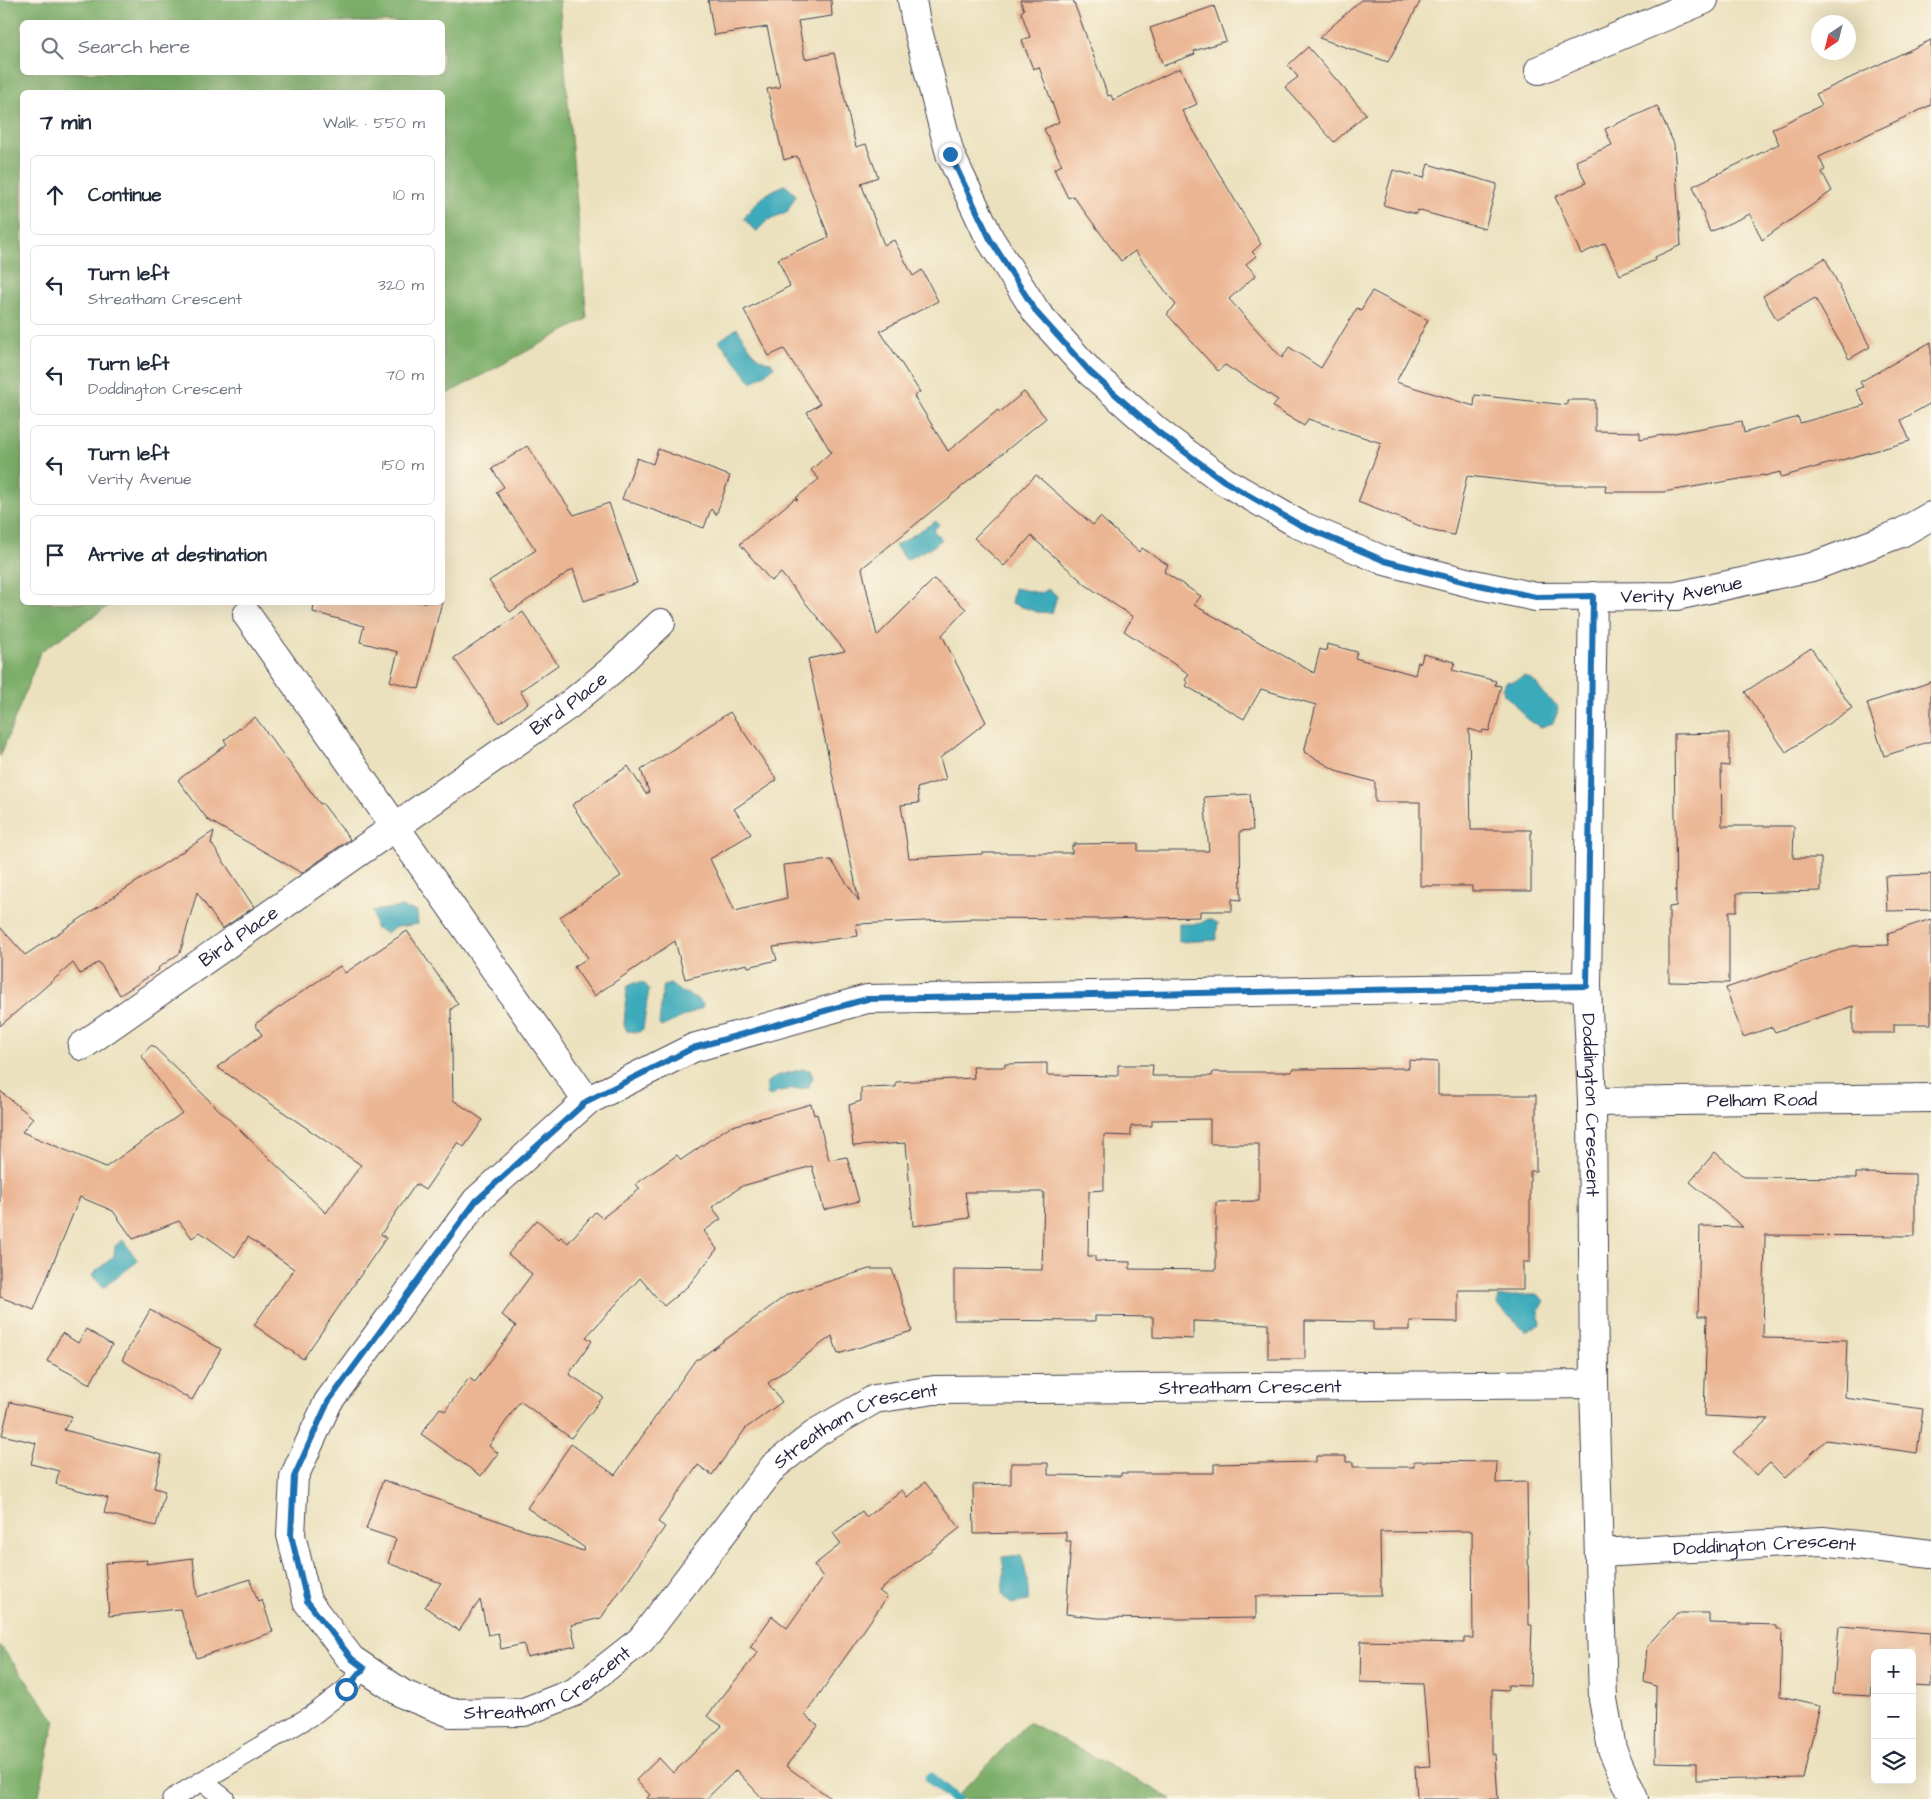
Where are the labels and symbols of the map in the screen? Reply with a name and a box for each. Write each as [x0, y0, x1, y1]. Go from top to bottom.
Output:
north arrow [1811, 15, 1856, 60]
route end [939, 143, 962, 166]
street label: Verity Avenue [1620, 569, 1745, 611]
street label: Bird Place [524, 665, 613, 742]
street label: Bird Place [193, 899, 284, 974]
street label: Doddington Crescent [1575, 1013, 1606, 1197]
street label: Pelham Road [1707, 1086, 1818, 1114]
street label: Streatham Crescent [1159, 1373, 1342, 1401]
street label: Streatham Crescent [767, 1376, 940, 1475]
street label: Doddington Crescent [1672, 1527, 1858, 1563]
street label: Streatham Crescent [464, 1639, 637, 1726]
route start [335, 1678, 358, 1701]

